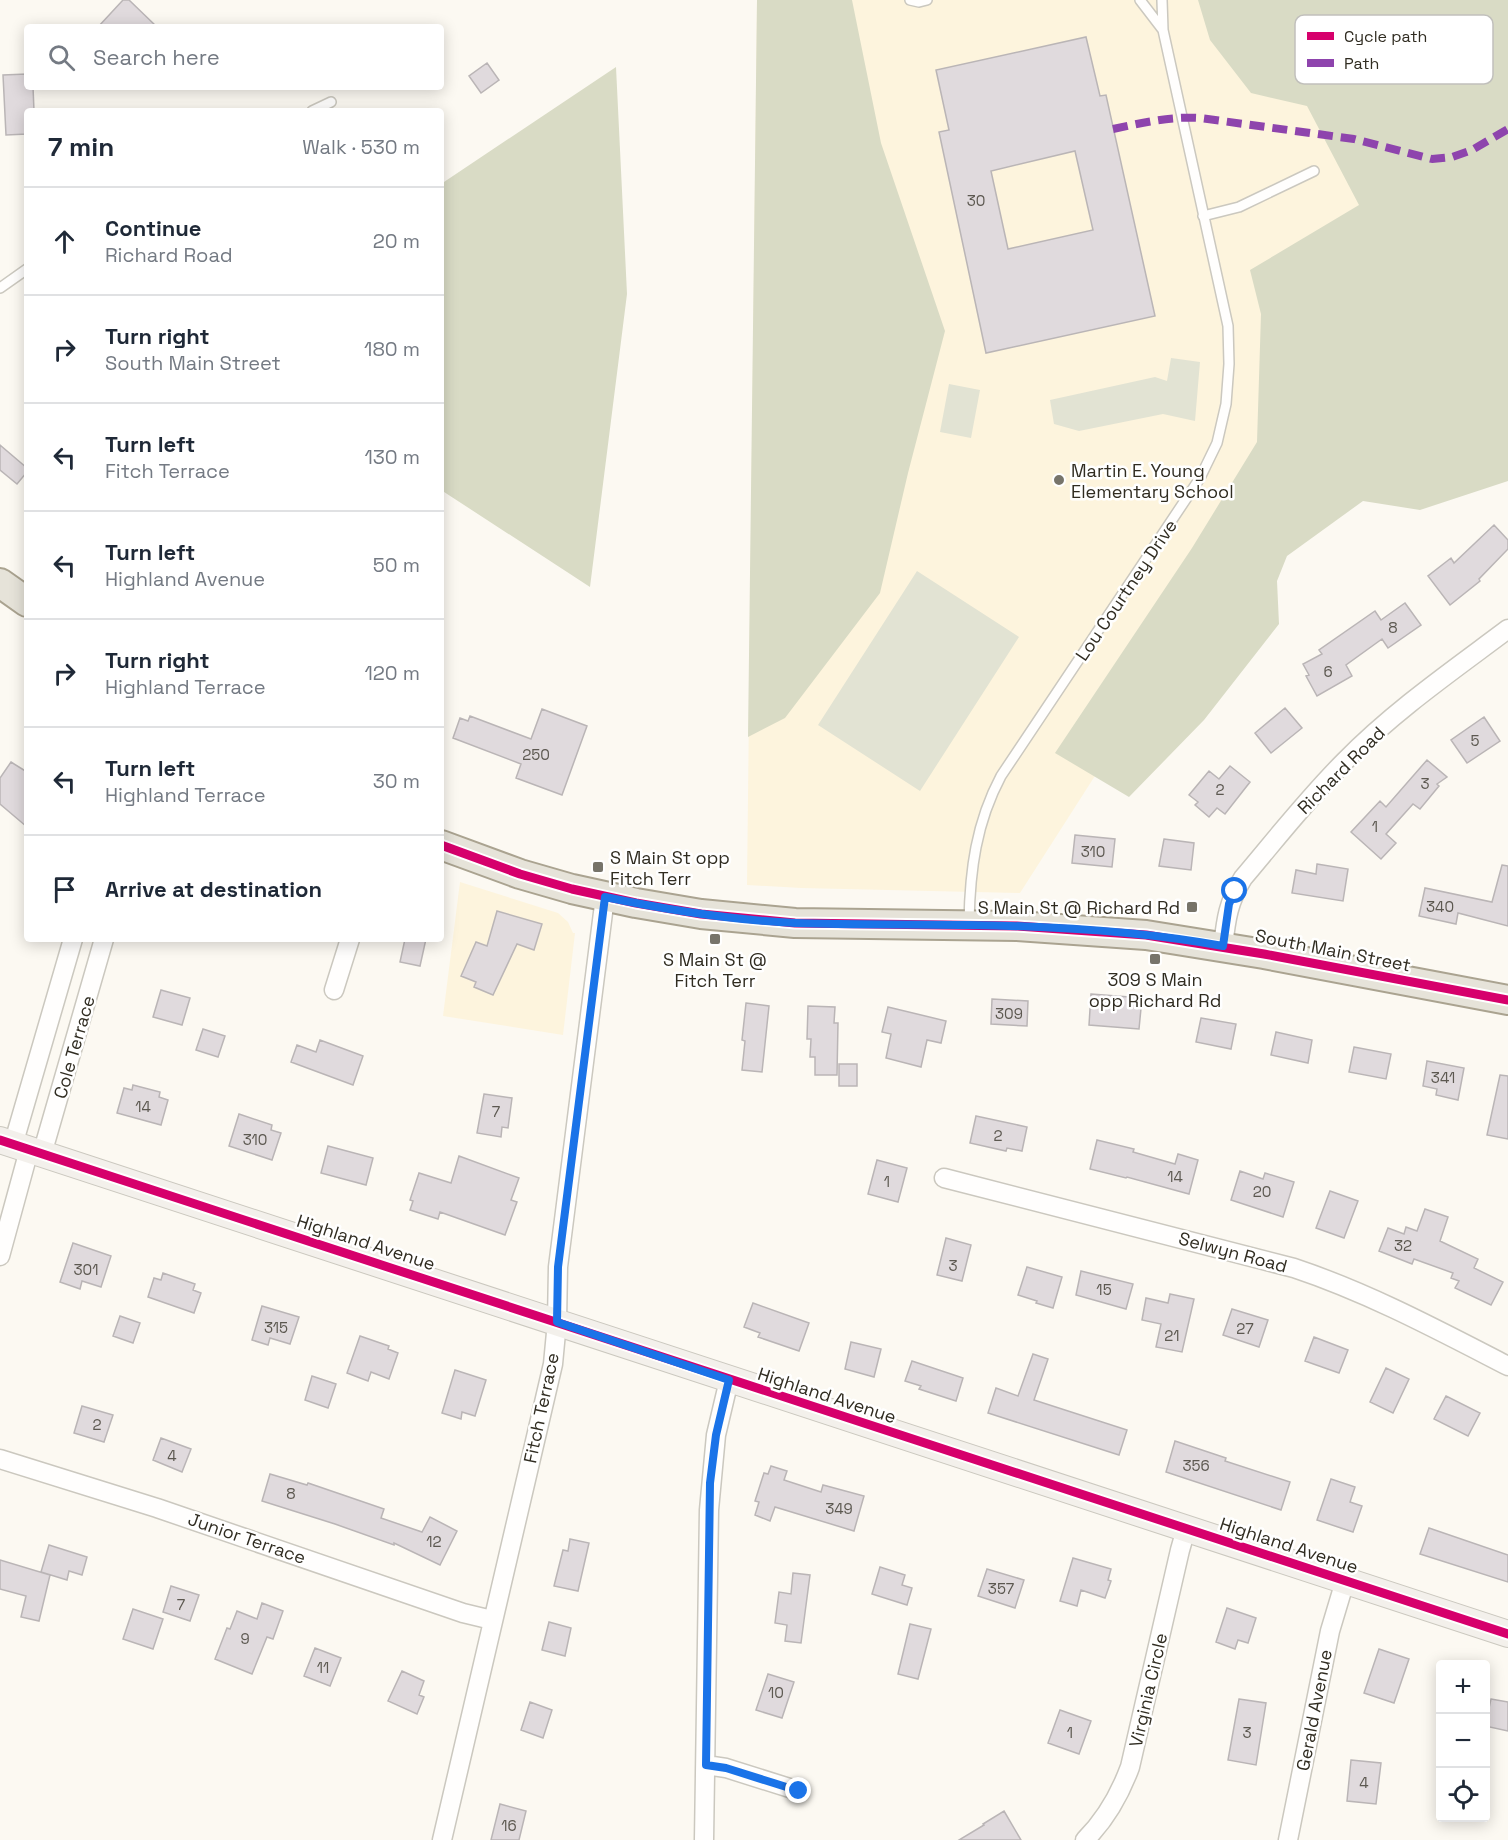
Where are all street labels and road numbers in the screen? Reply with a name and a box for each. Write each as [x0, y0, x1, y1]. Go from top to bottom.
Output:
street label: Lou Courtney Drive [1070, 515, 1182, 665]
street label: Richard Road [1292, 721, 1390, 819]
street label: South Main Street [1253, 924, 1413, 976]
street label: Cole Terrace [48, 993, 100, 1101]
street label: Highland Avenue [294, 1209, 438, 1275]
street label: Selwyn Road [1176, 1226, 1290, 1278]
street label: Fitch Terrace [518, 1351, 564, 1465]
street label: Highland Avenue [755, 1362, 899, 1428]
street label: Junior Terrace [185, 1507, 309, 1569]
street label: Highland Avenue [1217, 1512, 1361, 1578]
street label: Virginia Circle [1124, 1631, 1172, 1749]
street label: Gerald Avenue [1291, 1647, 1337, 1773]

